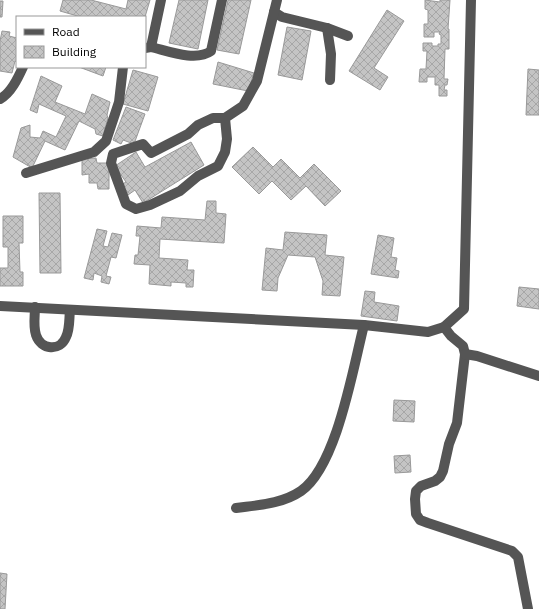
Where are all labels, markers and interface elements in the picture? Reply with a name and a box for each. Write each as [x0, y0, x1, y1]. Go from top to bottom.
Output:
legend [16, 16, 146, 68]
text: Road [52, 24, 80, 39]
text: Building [52, 44, 97, 59]

